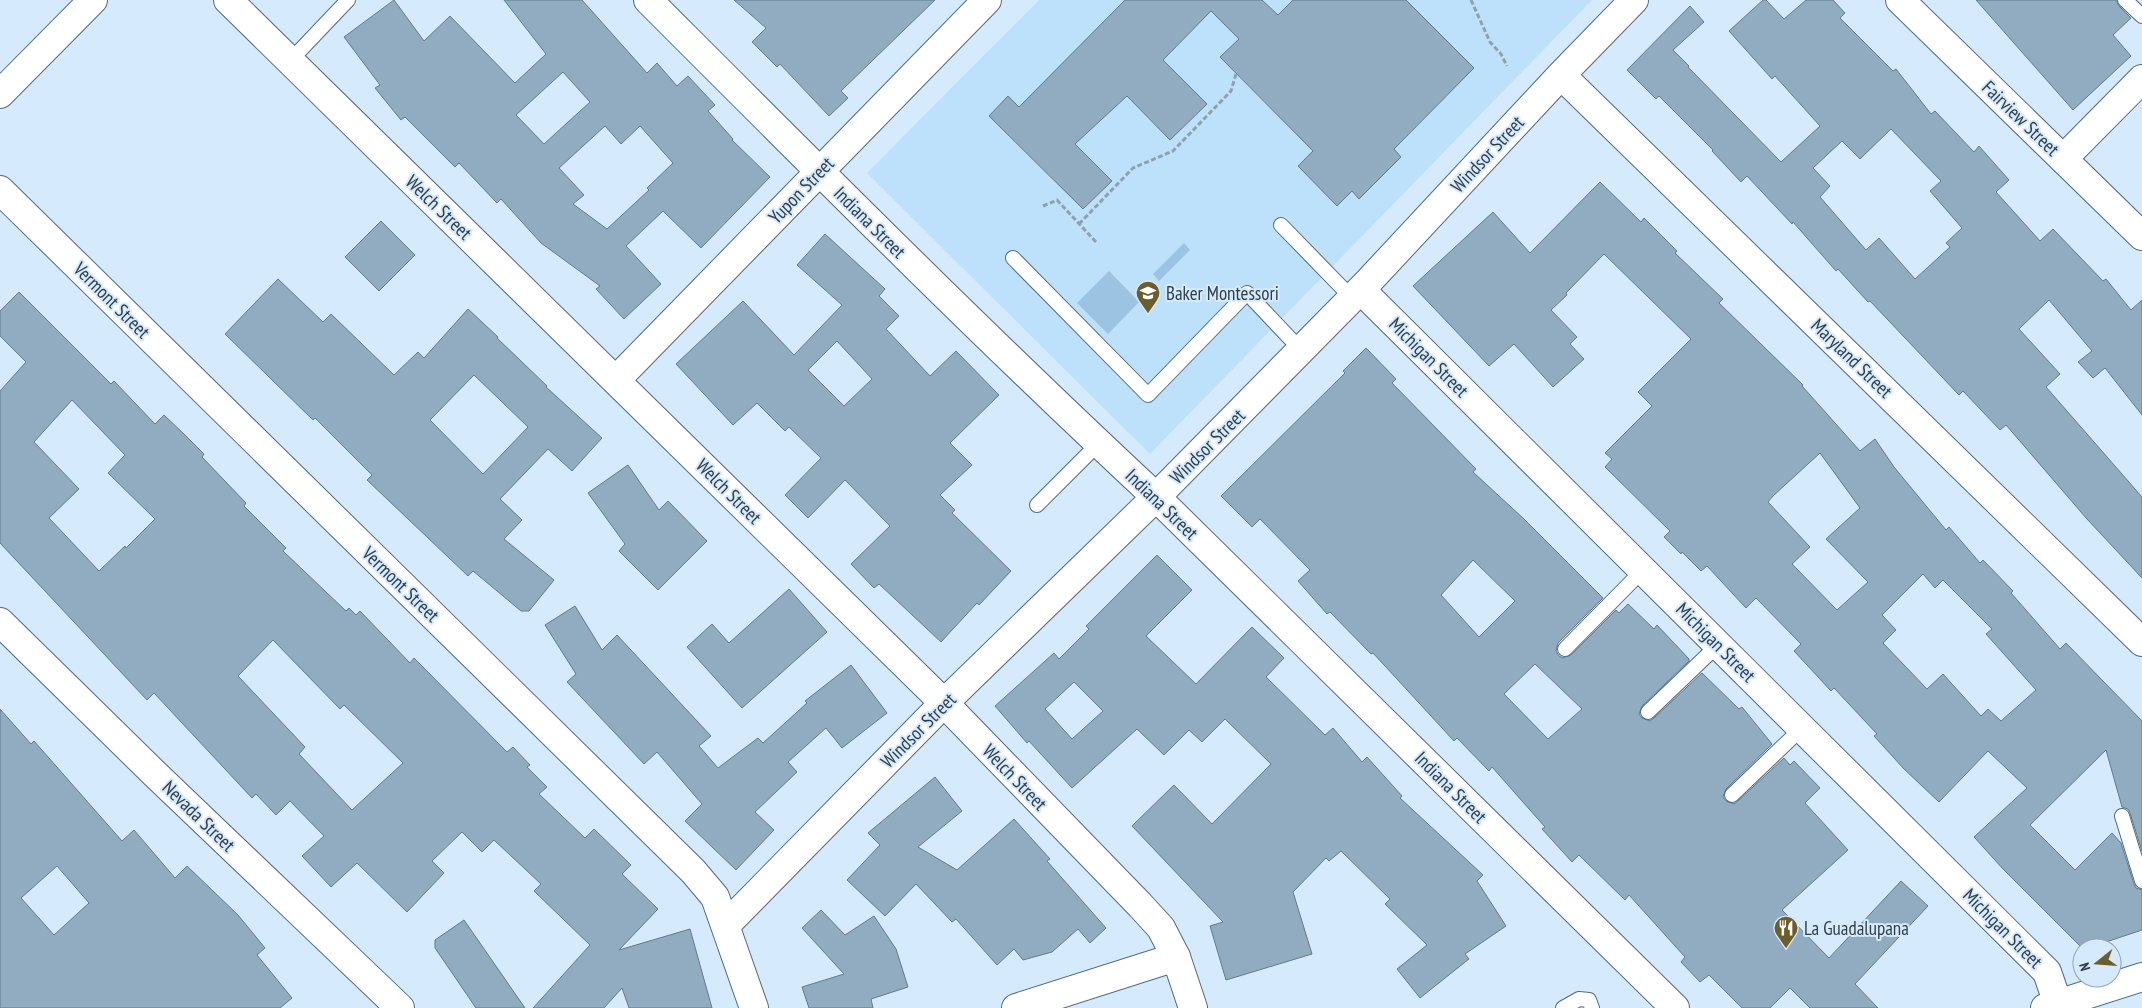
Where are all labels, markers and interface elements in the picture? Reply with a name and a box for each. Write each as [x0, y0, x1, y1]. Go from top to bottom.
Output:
street label: Fairview Street [1977, 75, 2065, 161]
street label: Windsor Street [1445, 110, 1529, 198]
street label: Yupon Street [763, 151, 839, 229]
street label: Welch Street [401, 170, 478, 245]
street label: Indiana Street [829, 181, 912, 264]
street label: Vermont Street [68, 256, 156, 344]
school or university icon: Baker Montessori [1135, 280, 1161, 314]
place label: Baker Montessori [1166, 281, 1279, 305]
street label: Michigan Street [1384, 312, 1474, 402]
street label: Maryland Street [1806, 313, 1898, 403]
street label: Windsor Street [1164, 403, 1250, 489]
street label: Welch Street [691, 453, 767, 529]
street label: Indiana Street [1121, 463, 1204, 545]
street label: Vermont Street [357, 540, 445, 627]
street label: Michigan Street [1671, 597, 1761, 687]
street label: Windsor Street [875, 687, 961, 773]
street label: Welch Street [978, 739, 1053, 816]
street label: Indiana Street [1410, 746, 1493, 829]
street label: Nevada Street [158, 775, 241, 857]
street label: Michigan Street [1958, 883, 2048, 973]
restaurant icon: La Guadalupana [1773, 915, 1799, 949]
place label: La Guadalupana [1804, 916, 1909, 940]
north arrow [2072, 938, 2122, 988]
text: N [2075, 961, 2094, 973]

